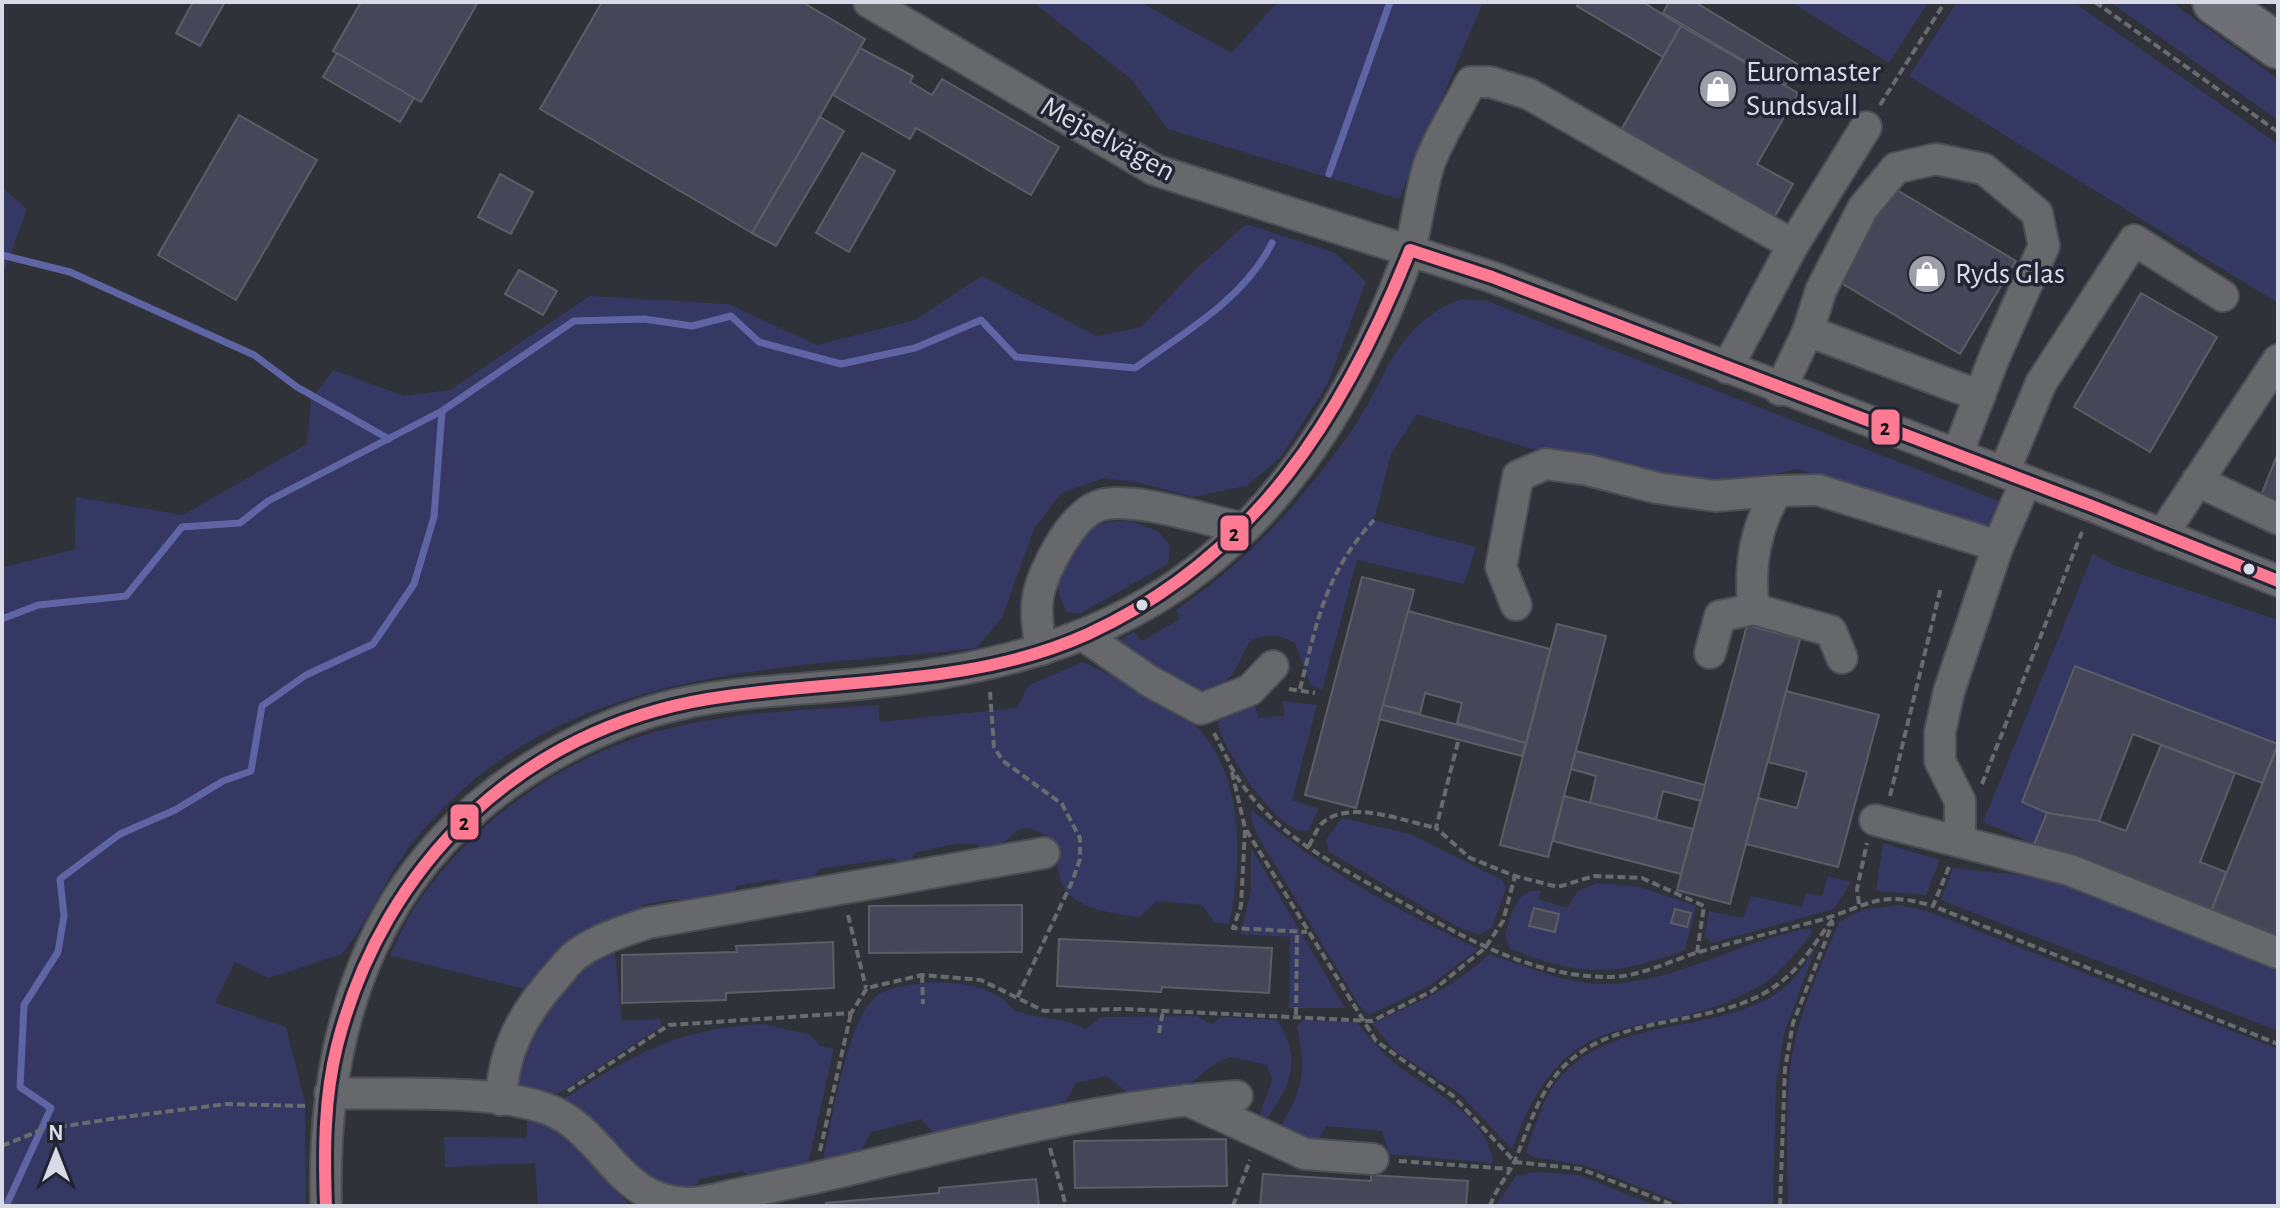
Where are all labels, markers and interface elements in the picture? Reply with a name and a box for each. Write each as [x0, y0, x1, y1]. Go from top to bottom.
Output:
place label: Euromaster Sundsvall [1746, 57, 1881, 121]
shop icon: Euromaster Sundsvall [1697, 68, 1739, 110]
street label: Mejselvägen [1036, 91, 1180, 187]
shop icon: Ryds Glas [1906, 253, 1948, 295]
place label: Ryds Glas [1955, 259, 2065, 289]
line badge: 2 [1870, 408, 1901, 446]
text: 2 [1880, 417, 1890, 439]
line badge: 2 [1219, 514, 1250, 552]
text: 2 [1229, 523, 1239, 545]
unlabelled marker [2241, 561, 2257, 577]
unlabelled marker [1134, 597, 1150, 613]
line badge: 2 [449, 803, 480, 841]
text: 2 [459, 812, 469, 834]
north arrow [16, 1112, 96, 1192]
text: N [48, 1122, 64, 1144]

